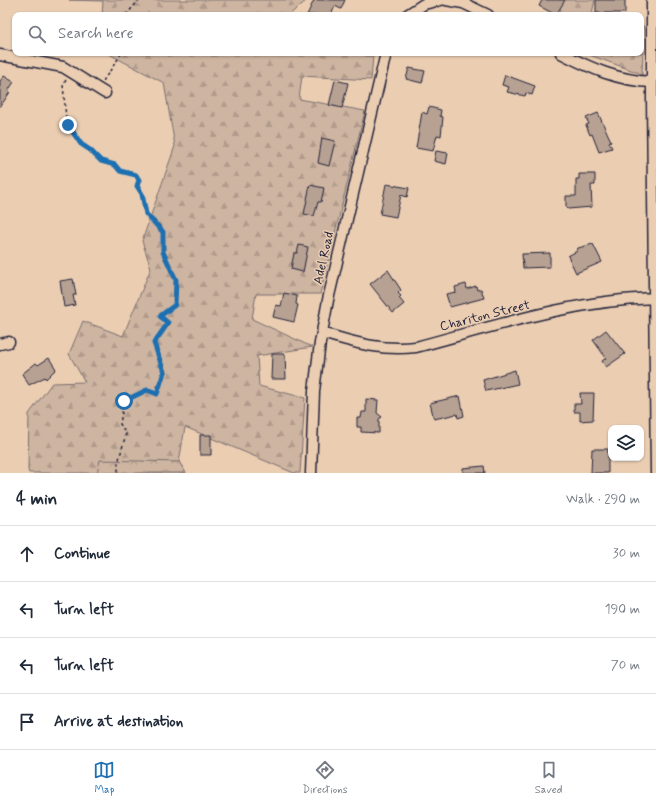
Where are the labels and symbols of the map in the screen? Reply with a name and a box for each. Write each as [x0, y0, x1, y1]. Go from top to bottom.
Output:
route end [59, 116, 77, 134]
street label: Adel Road [310, 230, 338, 286]
street label: Chariton Street [438, 297, 532, 335]
route start [115, 392, 133, 410]

